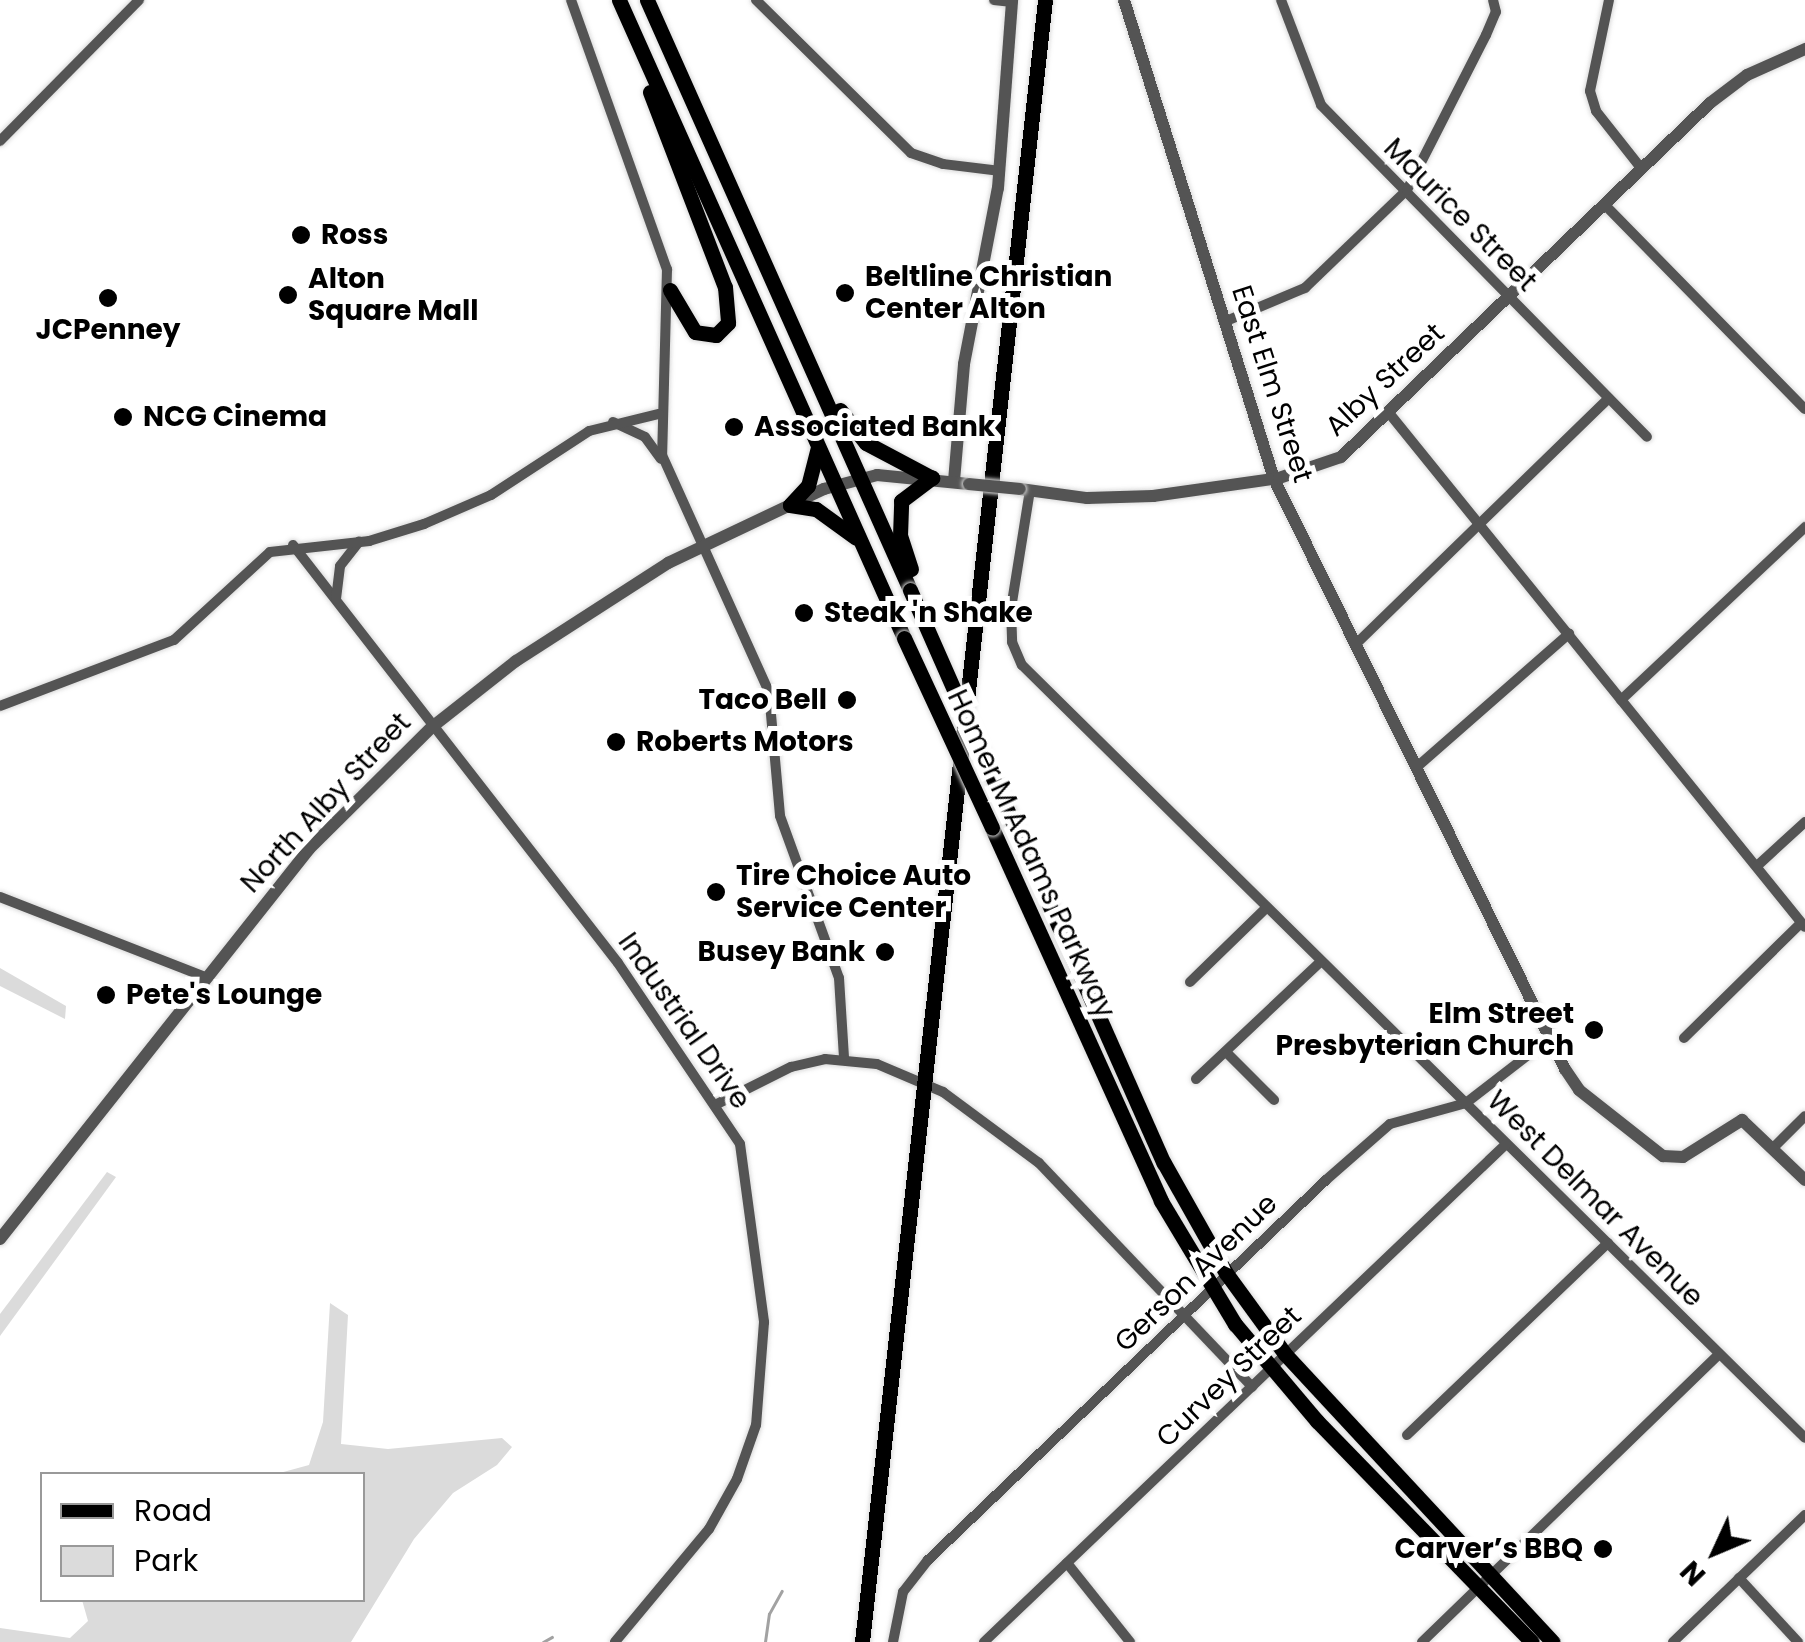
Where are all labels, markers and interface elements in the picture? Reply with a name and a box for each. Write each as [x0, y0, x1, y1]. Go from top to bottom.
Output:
street label: Maurice Street [1377, 132, 1543, 298]
place label: Ross [321, 218, 388, 252]
marker: Ross [290, 224, 312, 246]
place label: Beltline Christian Center Alton [865, 260, 1112, 326]
place label: Alton Square Mall [308, 262, 479, 328]
street label: East Elm Street [1224, 281, 1320, 487]
marker: Beltline Christian Center Alton [834, 282, 856, 304]
marker: Alton Square Mall [277, 284, 299, 306]
marker: JCPenney [97, 287, 119, 309]
place label: JCPenney [36, 313, 180, 347]
street label: Alby Street [1319, 317, 1451, 443]
place label: NCG Cinema [143, 400, 327, 434]
marker: NCG Cinema [112, 406, 134, 428]
place label: Associated Bank [754, 410, 995, 444]
marker: Associated Bank [723, 416, 745, 438]
place label: Steak 'n Shake [824, 596, 1033, 630]
marker: Steak 'n Shake [793, 602, 815, 624]
place label: Taco Bell [699, 683, 827, 717]
street label: Homer M Adams Parkway [940, 685, 1122, 1023]
marker: Taco Bell [836, 689, 858, 711]
street label: North Alby Street [234, 706, 418, 900]
place label: Roberts Motors [636, 725, 854, 759]
marker: Roberts Motors [605, 731, 627, 753]
place label: Tire Choice Auto Service Center [736, 859, 971, 925]
marker: Tire Choice Auto Service Center [705, 881, 727, 903]
street label: Industrial Drive [611, 926, 757, 1116]
place label: Busey Bank [698, 935, 865, 969]
marker: Busey Bank [874, 941, 896, 963]
place label: Pete's Lounge [126, 978, 322, 1012]
marker: Pete's Lounge [95, 984, 117, 1006]
place label: Elm Street Presbyterian Church [1275, 997, 1574, 1063]
marker: Elm Street Presbyterian Church [1583, 1019, 1605, 1041]
street label: West Delmar Avenue [1480, 1084, 1710, 1314]
street label: Gerson Avenue [1108, 1187, 1284, 1359]
street label: Curvey Street [1150, 1300, 1308, 1454]
legend [40, 1472, 365, 1602]
text: Road [134, 1489, 212, 1532]
north arrow [1665, 1502, 1765, 1602]
place label: Carver’s BBQ [1395, 1532, 1583, 1566]
marker: Carver’s BBQ [1592, 1538, 1614, 1560]
text: Park [134, 1539, 198, 1582]
text: N [1672, 1552, 1714, 1594]

